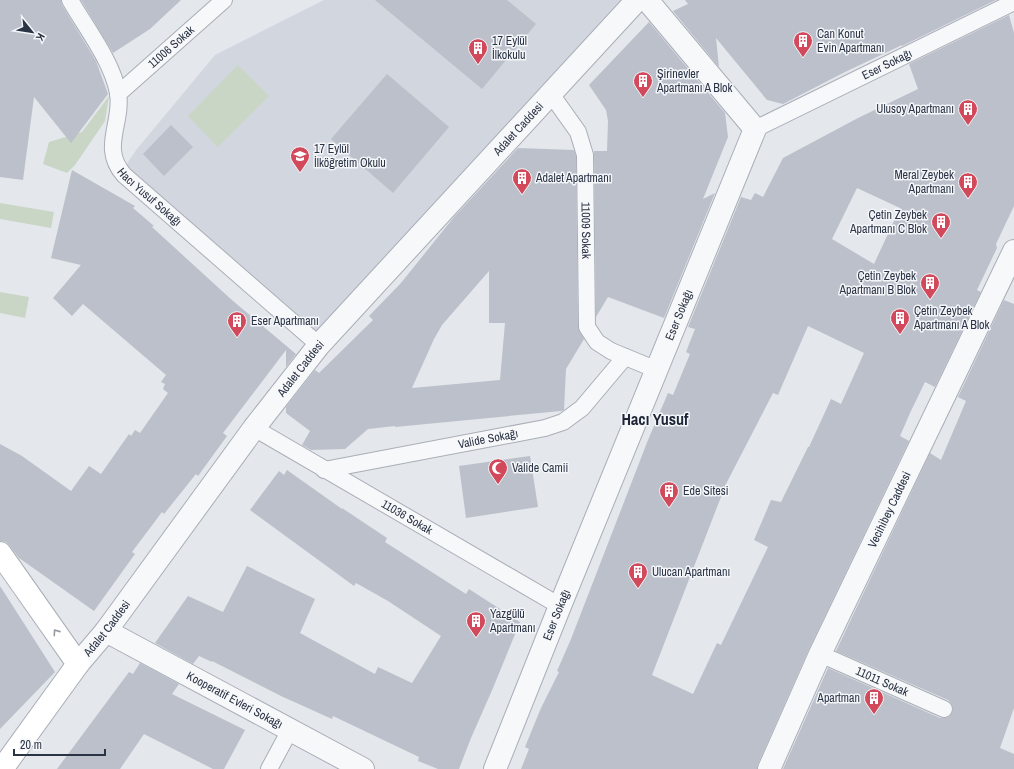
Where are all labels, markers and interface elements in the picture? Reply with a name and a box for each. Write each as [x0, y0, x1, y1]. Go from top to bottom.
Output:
north arrow [12, 12, 52, 52]
street label: 11006 Sokak [145, 22, 198, 72]
place label: Can Konut Evin Apartmanı [817, 26, 884, 56]
building icon: Can Konut Evin Apartmanı [792, 30, 814, 58]
text: K [33, 31, 48, 44]
place label: 17 Eylül İlkokulu [492, 33, 527, 63]
building icon: 17 Eylül İlkokulu [467, 37, 489, 65]
street label: Eser Sokağı [859, 45, 915, 83]
place label: Şirinevler Apartmanı A Blok [656, 66, 733, 96]
building icon: Şirinevler Apartmanı A Blok [632, 70, 654, 98]
building icon: Ulusoy Apartmanı [957, 98, 979, 126]
street label: Adalet Caddesi [489, 99, 547, 160]
place label: Ulusoy Apartmanı [876, 101, 954, 117]
place label: 17 Eylül İlköğretim Okulu [314, 141, 386, 171]
school or university icon: 17 Eylül İlköğretim Okulu [289, 145, 311, 173]
street label: Hacı Yusuf Sokağı [113, 165, 185, 230]
building icon: Adalet Apartmanı [511, 167, 533, 195]
place label: Meral Zeybek Apartmanı [894, 167, 954, 197]
place label: Adalet Apartmanı [535, 170, 612, 186]
building icon: Meral Zeybek Apartmanı [957, 171, 979, 199]
street label: 11009 Sokak [578, 202, 594, 259]
place label: Çetin Zeybek Apartmanı C Blok [849, 207, 927, 237]
building icon: Çetin Zeybek Apartmanı C Blok [930, 211, 952, 239]
place label: Çetin Zeybek Apartmanı B Blok [838, 268, 916, 298]
building icon: Çetin Zeybek Apartmanı B Blok [919, 272, 941, 300]
street label: Eser Sokağı [661, 287, 697, 343]
place label: Çetin Zeybek Apartmanı A Blok [913, 303, 990, 333]
building icon: Çetin Zeybek Apartmanı A Blok [889, 307, 911, 335]
building icon: Eser Apartmanı [226, 310, 248, 338]
place label: Eser Apartmanı [251, 313, 319, 329]
street label: Adalet Caddesi [273, 337, 327, 401]
district label: Hacı Yusuf [622, 408, 689, 430]
street label: Valide Sokağı [457, 425, 519, 452]
mosque icon: Valide Camii [487, 457, 509, 485]
place label: Valide Camii [512, 460, 568, 476]
street label: Vecihibey Caddesi [864, 469, 915, 550]
building icon: Ede Sitesi [658, 480, 680, 508]
place label: Ede Sitesi [683, 483, 728, 499]
street label: 11036 Sokak [378, 496, 436, 538]
building icon: Ulucan Apartmanı [627, 561, 649, 589]
place label: Ulucan Apartmanı [652, 564, 730, 580]
street label: Eser Sokağı [539, 587, 574, 643]
street label: Adalet Caddesi [79, 597, 134, 661]
place label: Yazgülü Apartmanı [489, 606, 535, 636]
building icon: Yazgülü Apartmanı [465, 610, 487, 638]
one-way arrow [54, 630, 61, 637]
street label: 11011 Sokak [853, 663, 911, 700]
street label: Kooperatif Evleri Sokağı [184, 668, 286, 732]
building icon: Apartman [863, 687, 885, 715]
place label: Apartman [816, 690, 860, 706]
scale bar [14, 731, 105, 757]
text: 20 m [20, 737, 42, 753]

